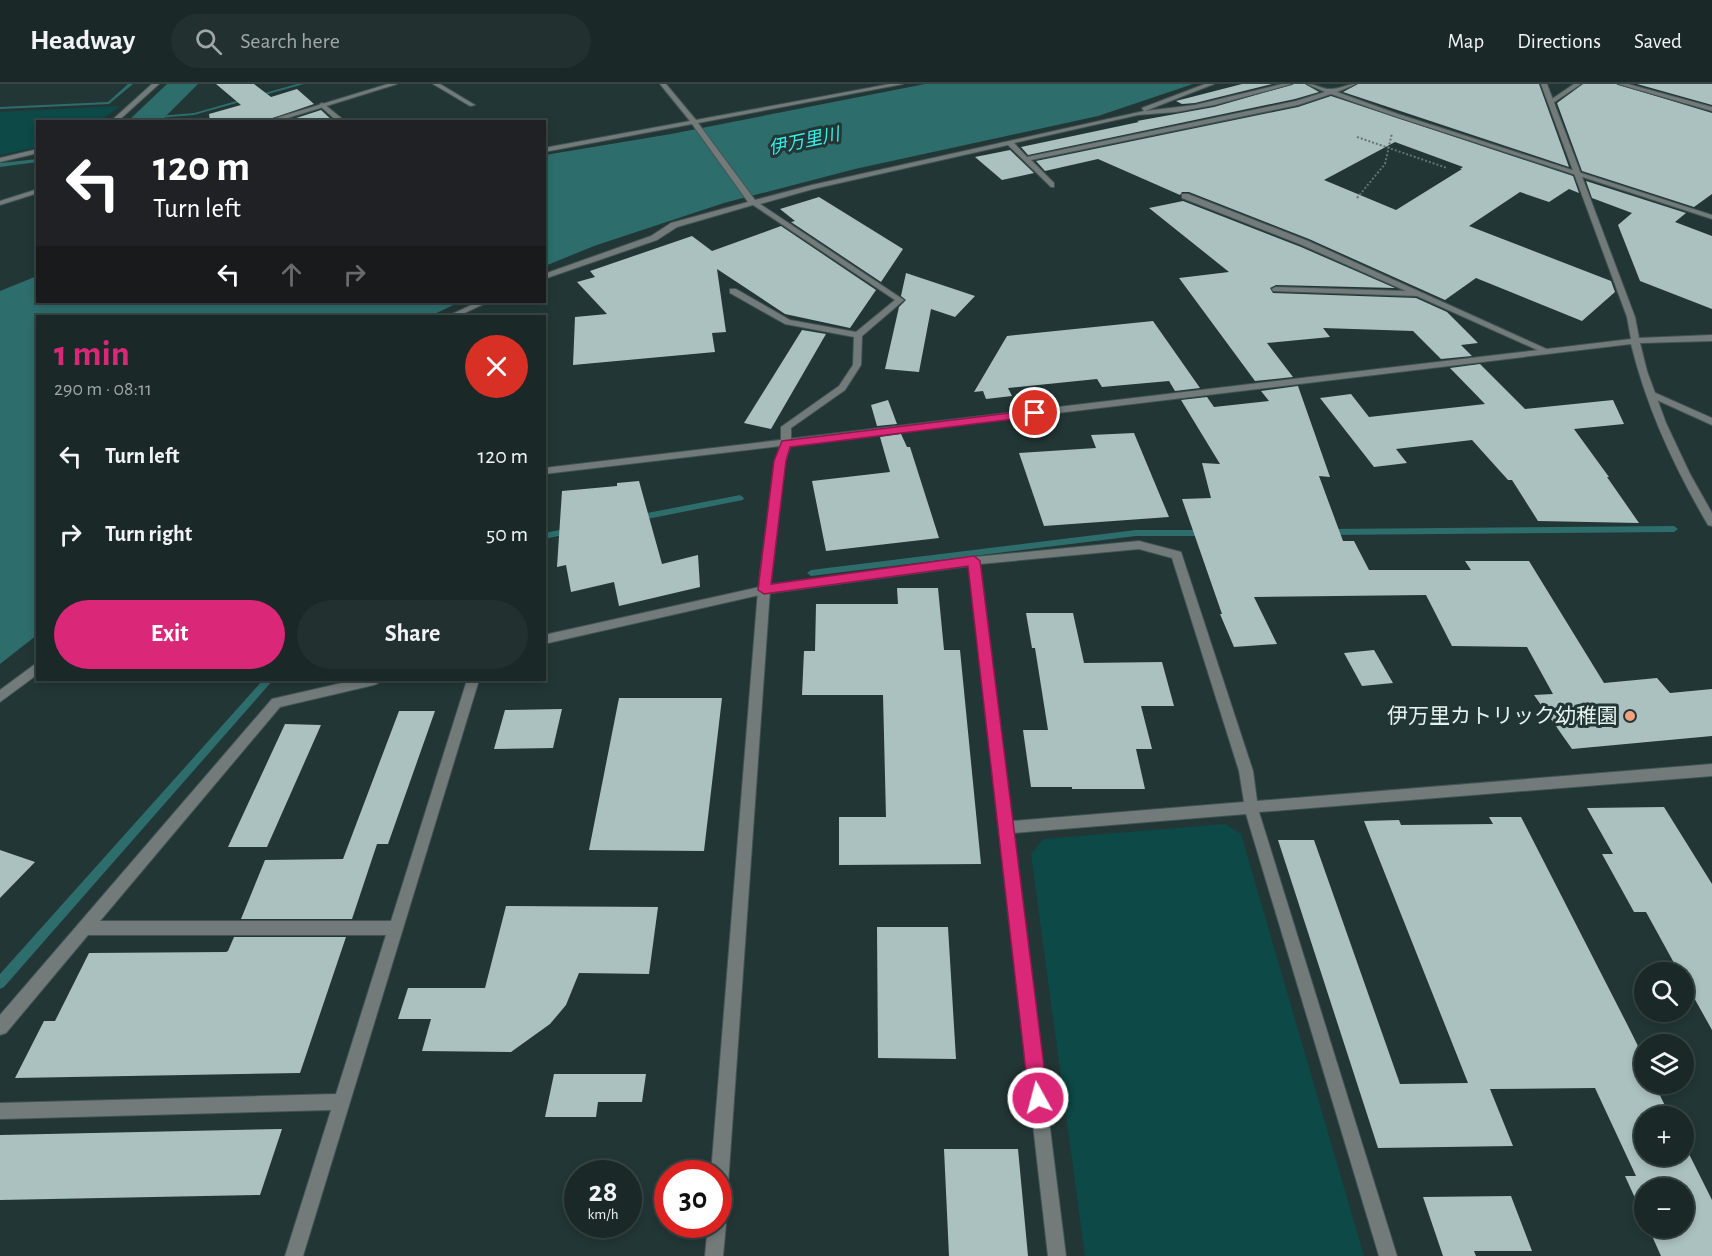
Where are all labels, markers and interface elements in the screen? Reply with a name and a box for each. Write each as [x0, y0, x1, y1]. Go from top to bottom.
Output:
search box [171, 14, 591, 68]
icon: search [192, 25, 225, 58]
text: Headway [30, 27, 135, 55]
text: Search here [240, 30, 340, 52]
text: Map [1448, 31, 1484, 52]
text: Directions [1517, 31, 1601, 52]
text: Saved [1634, 31, 1682, 52]
water label: 伊万里川 [767, 123, 843, 158]
icon: left [54, 144, 132, 222]
text: 120 m [153, 146, 250, 188]
text: Turn left [153, 195, 241, 222]
icon: left [212, 258, 245, 291]
icon: ahead [275, 258, 308, 291]
icon: right [338, 258, 371, 291]
button: close [465, 335, 528, 398]
text: 1 min [54, 336, 130, 372]
text: 290 m · 08:11 [54, 379, 152, 399]
pin [1009, 387, 1060, 438]
icon: arrive [1018, 396, 1051, 429]
icon: left [54, 440, 87, 473]
text: Turn left [105, 445, 179, 467]
text: 120 m [478, 445, 528, 467]
icon: right [54, 518, 87, 551]
text: Turn right [105, 523, 192, 545]
text: 50 m [486, 523, 528, 545]
button: Exit [54, 600, 285, 669]
button: Share [297, 600, 528, 669]
place label: 伊万里カトリック幼稚園 [1387, 705, 1618, 727]
marker: 伊万里カトリック幼稚園 [1623, 709, 1637, 723]
map controls [1634, 962, 1694, 1238]
button: search [1634, 962, 1694, 1022]
button: layers [1634, 1034, 1694, 1094]
position arrow [1006, 1066, 1070, 1130]
button: + [1634, 1106, 1694, 1166]
speed limit sign: 30 [654, 1160, 732, 1238]
text: 28 [589, 1177, 617, 1207]
button: − [1634, 1178, 1694, 1238]
text: km/h [588, 1207, 618, 1222]

